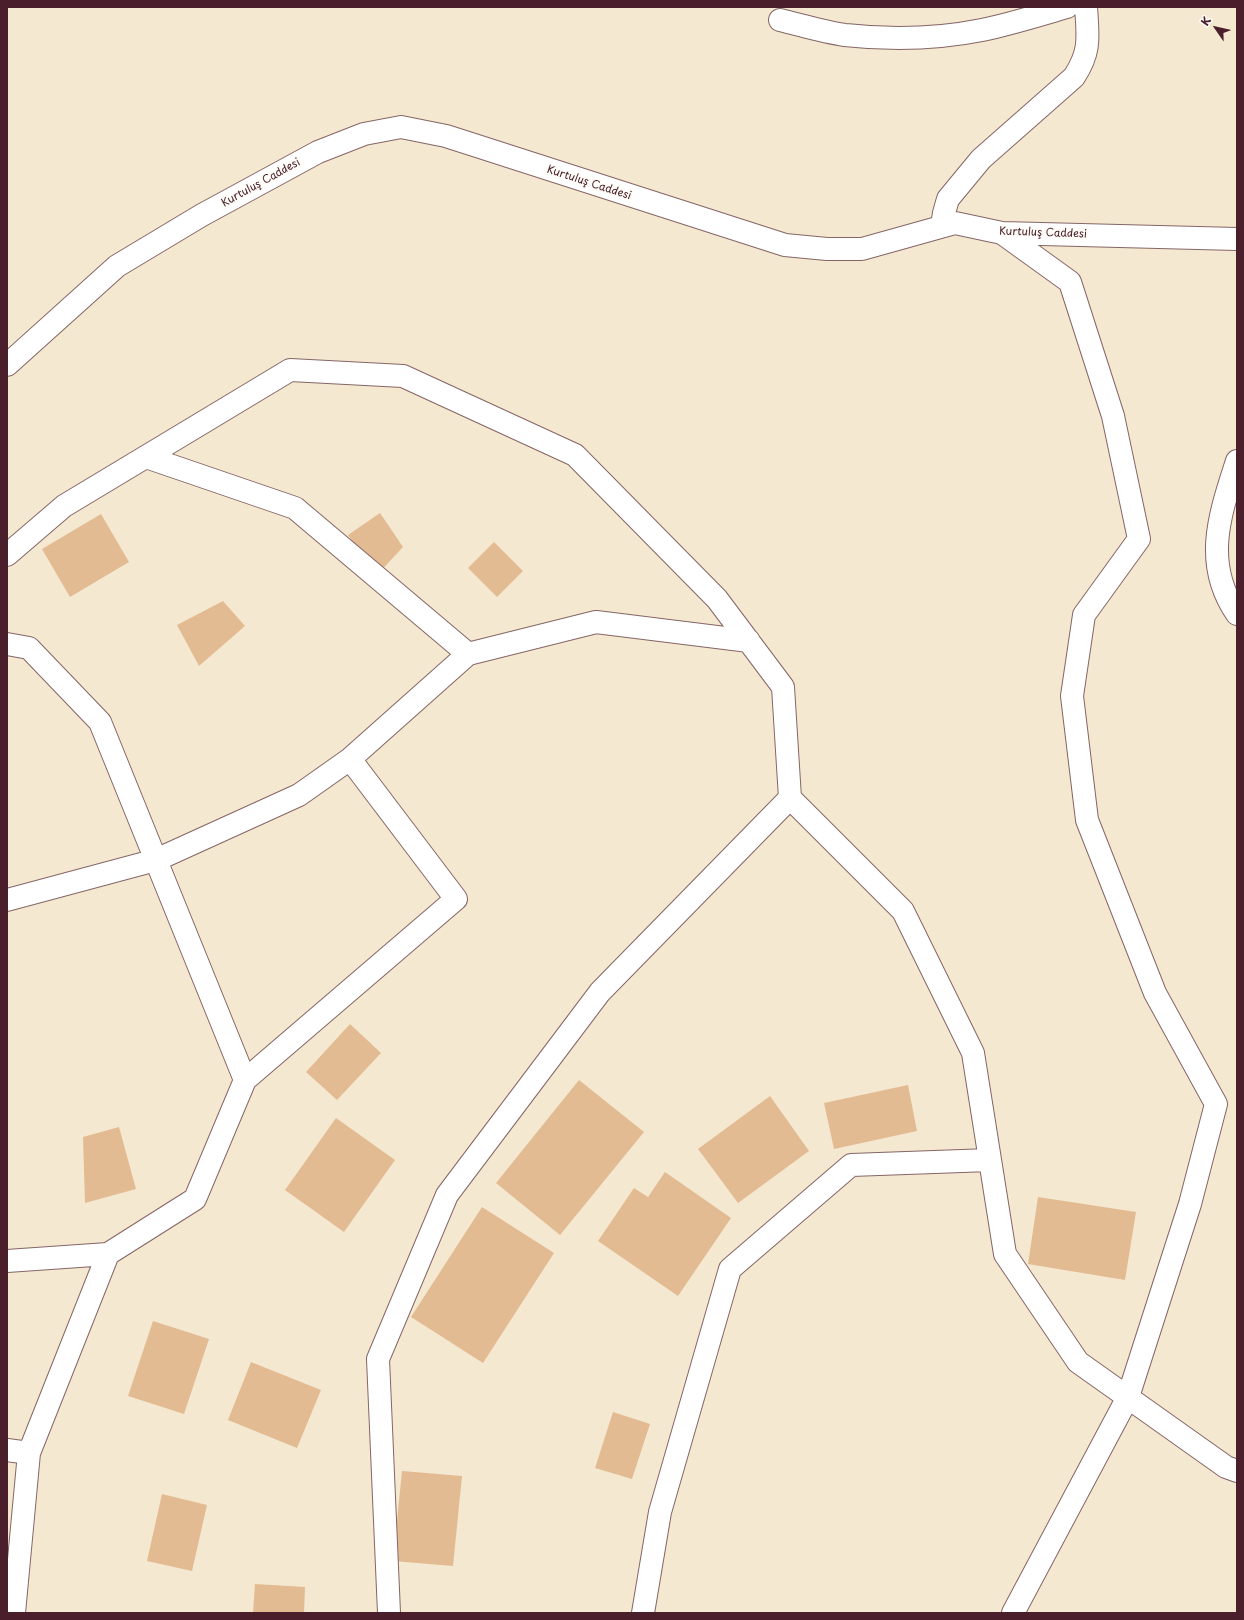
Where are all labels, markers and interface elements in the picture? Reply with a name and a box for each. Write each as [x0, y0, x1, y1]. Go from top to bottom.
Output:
north arrow [1196, 8, 1236, 48]
text: K [1196, 13, 1215, 29]
street label: Kurtuluş Caddesi [219, 156, 303, 210]
street label: Kurtuluş Caddesi [545, 163, 633, 203]
street label: Kurtuluş Caddesi [999, 225, 1087, 241]

